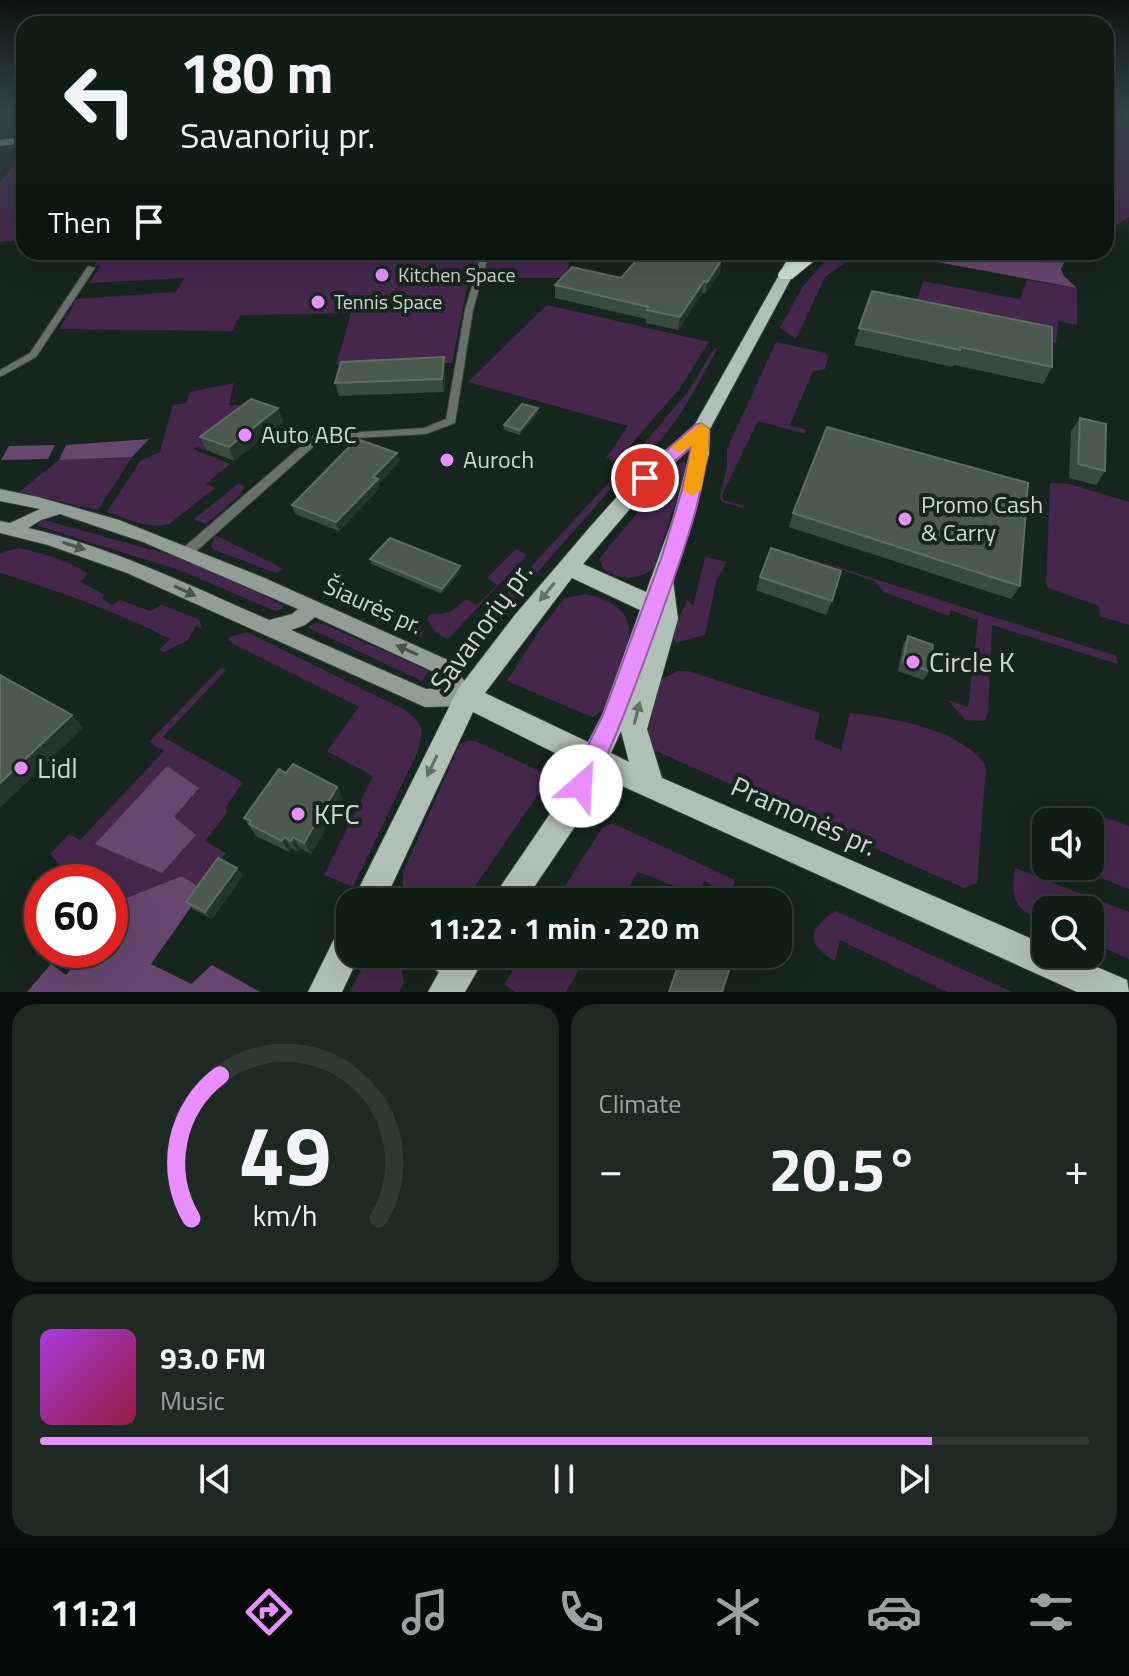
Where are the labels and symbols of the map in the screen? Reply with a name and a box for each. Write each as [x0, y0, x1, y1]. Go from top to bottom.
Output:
place label: Kitchen Space [398, 259, 516, 290]
marker: Kitchen Space [373, 266, 391, 284]
place label: Tennis Space [334, 286, 442, 317]
marker: Tennis Space [309, 293, 327, 311]
place label: Auto ABC [261, 416, 357, 452]
marker: Auto ABC [236, 426, 254, 444]
place label: Auroch [463, 441, 534, 477]
pin [611, 444, 679, 512]
marker: Auroch [438, 451, 456, 469]
place label: Promo Cash & Carry [921, 486, 1043, 550]
marker: Promo Cash & Carry [896, 510, 914, 528]
one-way arrow [62, 541, 86, 553]
street label: Savanorių pr. [419, 553, 543, 701]
street label: Šiaurės pr. [318, 567, 428, 643]
one-way arrow [539, 582, 556, 602]
one-way arrow [173, 584, 197, 598]
place label: Circle K [929, 640, 1015, 683]
one-way arrow [395, 643, 419, 657]
marker: Circle K [904, 653, 922, 671]
one-way arrow [632, 700, 644, 725]
position arrow [539, 744, 623, 828]
place label: Lidl [37, 746, 78, 789]
one-way arrow [425, 754, 439, 778]
marker: Lidl [12, 759, 30, 777]
street label: Pramonės pr. [724, 764, 884, 867]
place label: KFC [314, 792, 360, 835]
marker: KFC [289, 805, 307, 823]
speed limit sign: 60 [24, 864, 128, 968]

